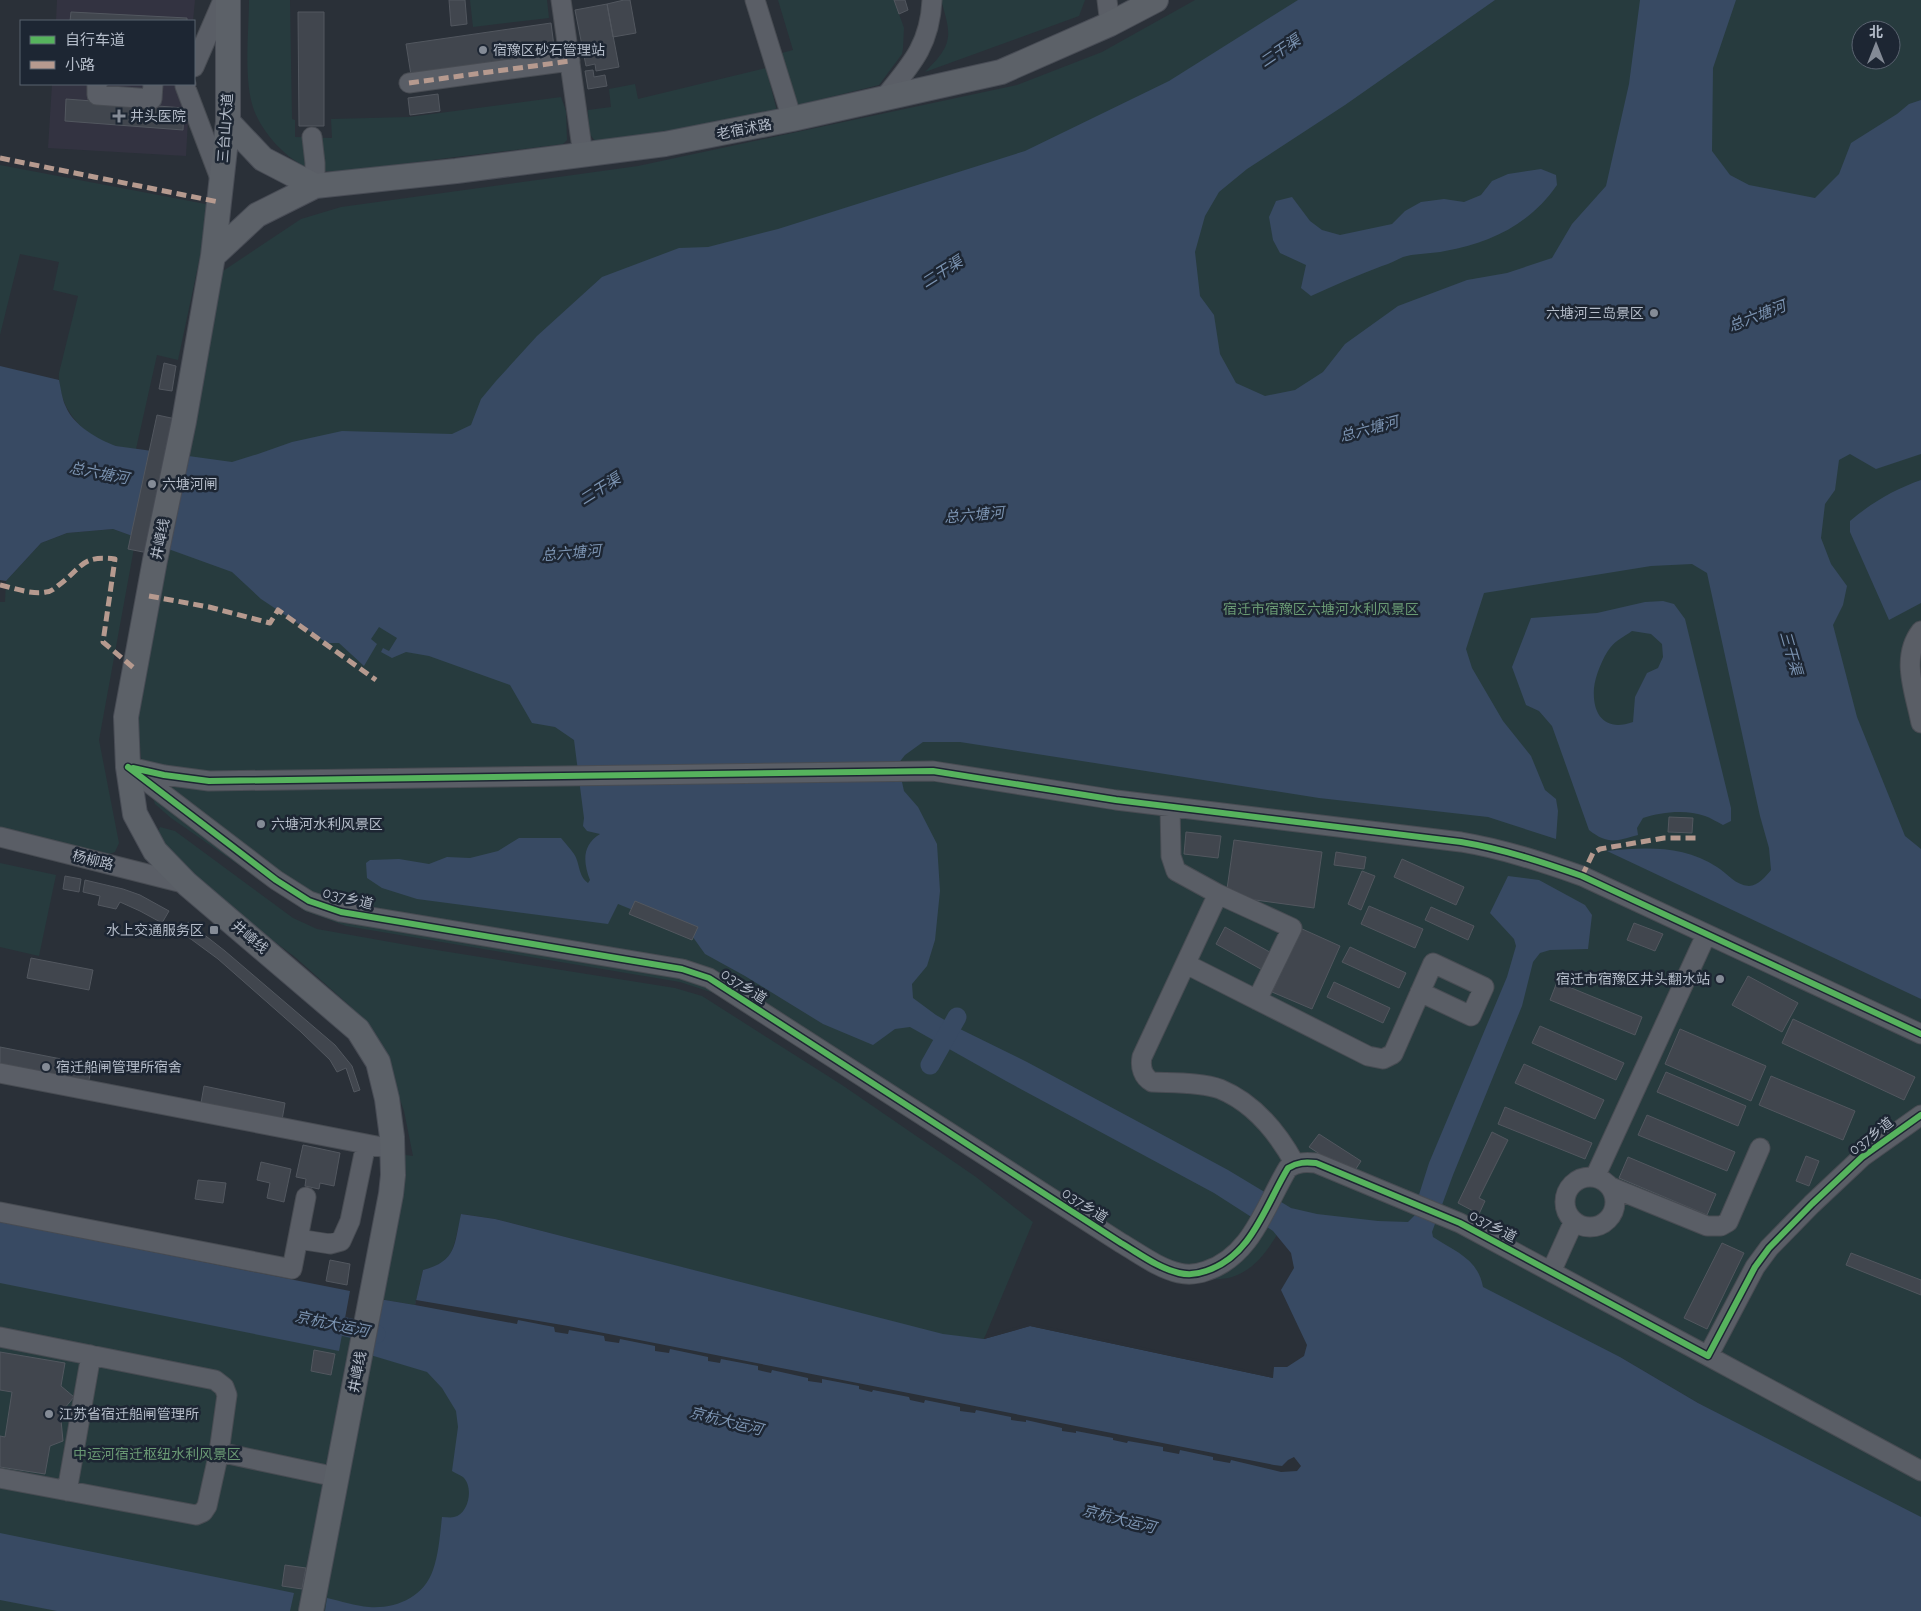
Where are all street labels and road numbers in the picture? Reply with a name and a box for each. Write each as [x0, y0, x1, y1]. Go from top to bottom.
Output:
street label: 三台山大道 [215, 93, 235, 163]
street label: 老宿沭路 [715, 116, 773, 142]
street label: 井嶂线 [148, 517, 172, 561]
street label: 杨柳路 [71, 847, 115, 873]
street label: 037乡道 [321, 884, 375, 912]
street label: 井嶂线 [229, 917, 271, 957]
street label: 037乡道 [718, 965, 770, 1007]
street label: 037乡道 [1846, 1114, 1896, 1158]
street label: 037乡道 [1059, 1184, 1111, 1226]
street label: 037乡道 [1467, 1207, 1519, 1245]
street label: 井嶂线 [345, 1350, 369, 1394]

